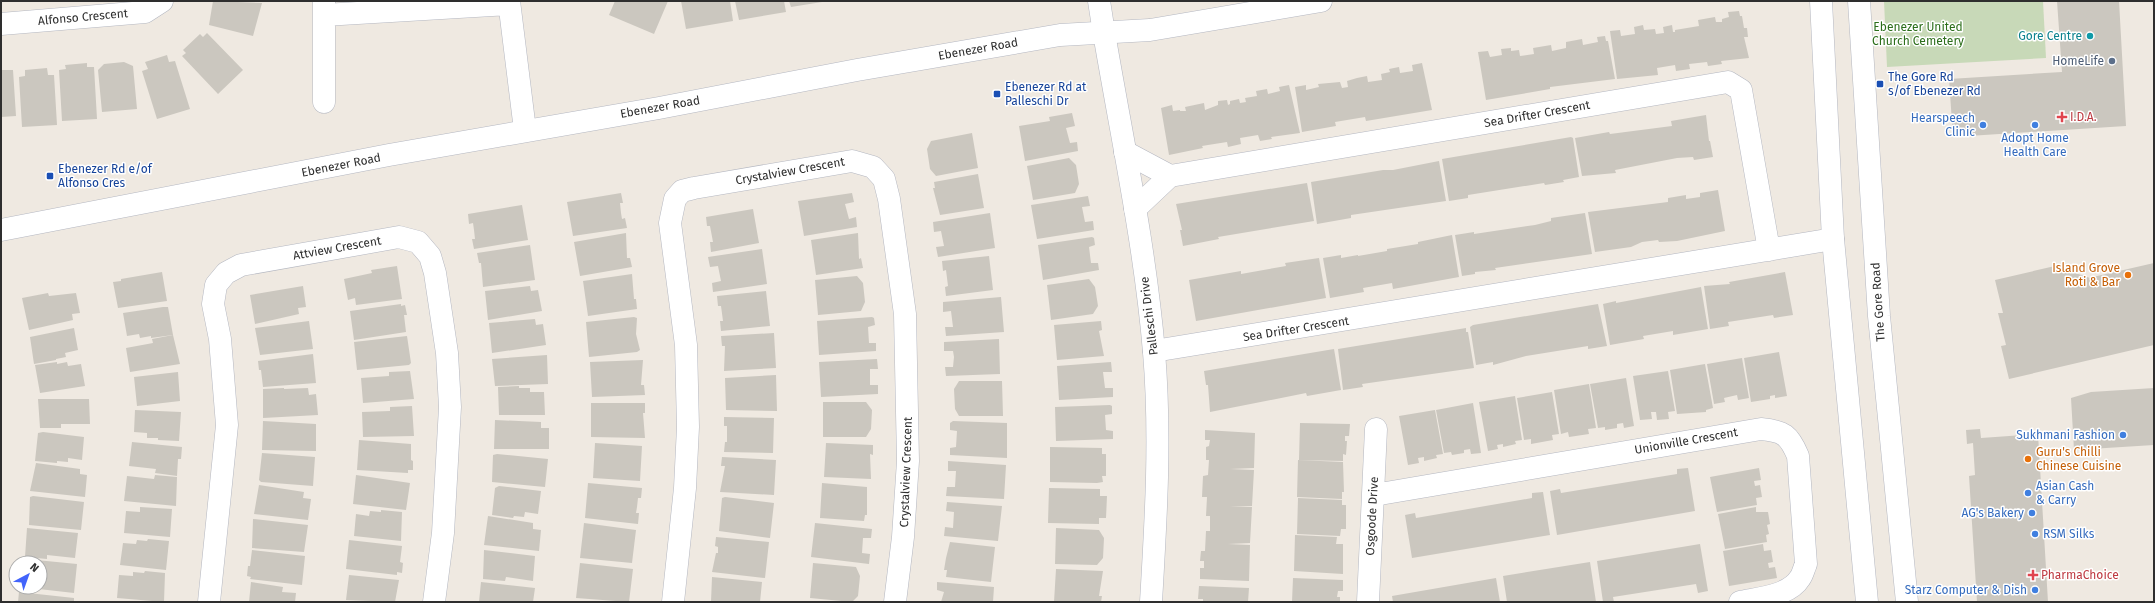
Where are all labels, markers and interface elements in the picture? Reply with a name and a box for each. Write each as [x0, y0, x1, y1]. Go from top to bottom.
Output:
street label: Alfonso Crescent [37, 6, 129, 28]
park label: Ebenezer United Church Cemetery [1872, 20, 1964, 48]
place label: Gore Centre [2018, 29, 2082, 43]
marker: Gore Centre [2085, 31, 2095, 41]
street label: Ebenezer Road [937, 35, 1019, 63]
place label: HomeLife [2052, 54, 2104, 68]
marker: HomeLife [2107, 56, 2117, 66]
place label: The Gore Rd s/of Ebenezer Rd [1888, 70, 1981, 98]
marker: The Gore Rd s/of Ebenezer Rd [1875, 79, 1885, 89]
place label: Ebenezer Rd at Palleschi Dr [1005, 80, 1087, 108]
marker: Ebenezer Rd at Palleschi Dr [992, 89, 1002, 99]
street label: Ebenezer Road [619, 93, 701, 121]
street label: Sea Drifter Crescent [1483, 98, 1592, 130]
place label: I.D.A. [2070, 110, 2097, 124]
place label: Hearspeech Clinic [1911, 111, 1975, 139]
marker: I.D.A. [2057, 112, 2067, 122]
marker: Hearspeech Clinic [1978, 120, 1988, 130]
marker: Adopt Home Health Care [2030, 120, 2040, 130]
place label: Adopt Home Health Care [2001, 131, 2069, 159]
street label: Ebenezer Road [300, 150, 382, 180]
street label: Crystalview Crescent [734, 154, 846, 187]
place label: Ebenezer Rd e/of Alfonso Cres [58, 162, 153, 190]
marker: Ebenezer Rd e/of Alfonso Cres [45, 171, 55, 181]
street label: Attview Crescent [292, 233, 383, 263]
place label: Island Grove Roti & Bar [2052, 261, 2120, 289]
street label: The Gore Road [1868, 262, 1888, 342]
marker: Island Grove Roti & Bar [2123, 270, 2133, 280]
street label: Palleschi Drive [1137, 276, 1161, 356]
street label: Sea Drifter Crescent [1242, 314, 1351, 344]
street label: Crystalview Crescent [897, 416, 915, 528]
street label: Unionville Crescent [1633, 425, 1739, 457]
place label: Sukhmani Fashion [2016, 428, 2115, 442]
marker: Sukhmani Fashion [2118, 430, 2128, 440]
place label: Guru's Chilli Chinese Cuisine [2036, 445, 2121, 473]
marker: Guru's Chilli Chinese Cuisine [2023, 454, 2033, 464]
street label: Osgoode Drive [1363, 476, 1381, 556]
place label: Asian Cash & Carry [2036, 479, 2094, 507]
marker: Asian Cash & Carry [2023, 488, 2033, 498]
place label: AG's Bakery [1962, 506, 2024, 520]
marker: AG's Bakery [2027, 508, 2037, 518]
place label: RSM Silks [2043, 527, 2095, 541]
marker: RSM Silks [2030, 529, 2040, 539]
north arrow [8, 555, 48, 595]
text: N [27, 561, 41, 575]
place label: PharmaChoice [2041, 568, 2119, 582]
marker: PharmaChoice [2028, 570, 2038, 580]
place label: Starz Computer & Dish [1905, 583, 2027, 597]
marker: Starz Computer & Dish [2030, 585, 2040, 595]

